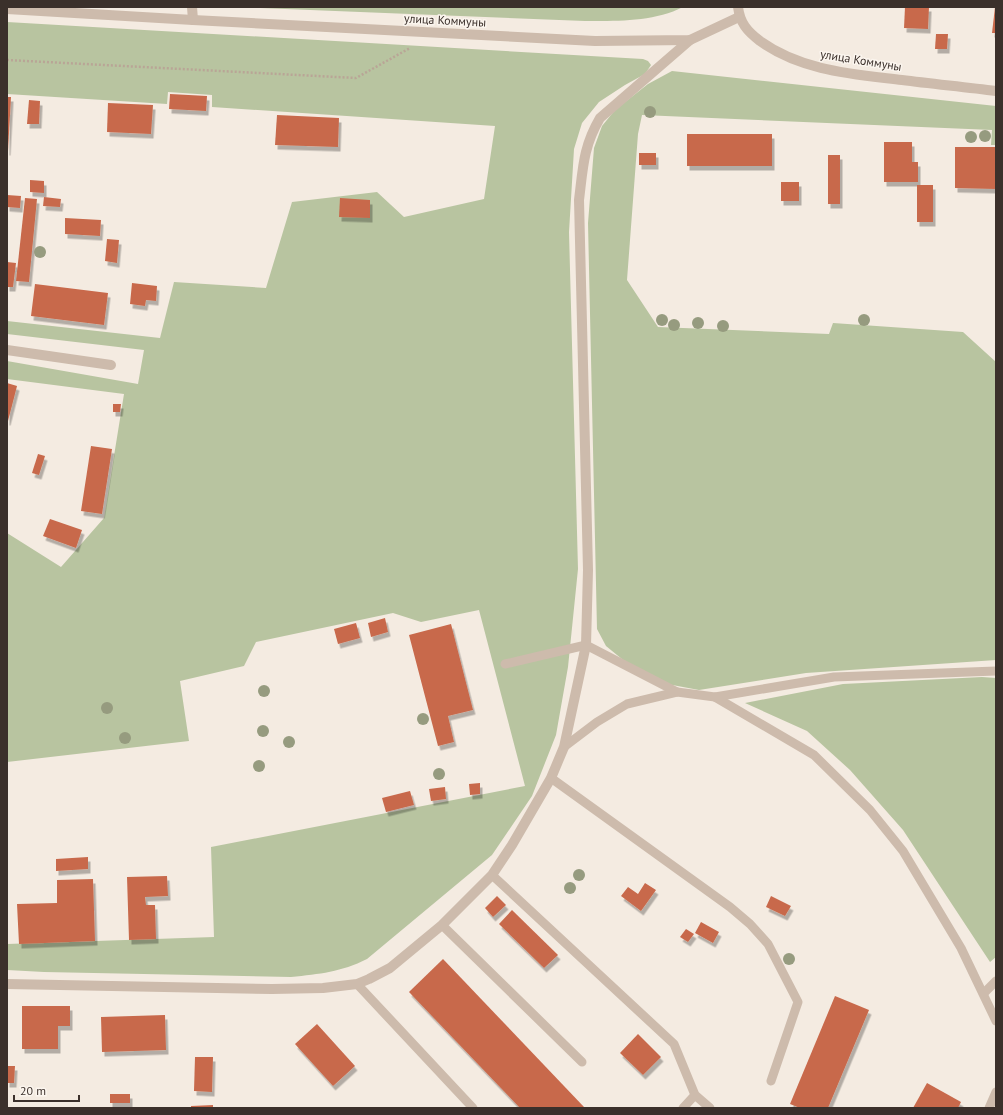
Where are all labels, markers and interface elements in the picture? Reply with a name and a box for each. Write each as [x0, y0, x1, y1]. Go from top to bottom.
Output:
street label: улица Коммуны [404, 10, 486, 30]
street label: улица Коммуны [819, 46, 903, 74]
scale bar [14, 1077, 79, 1103]
text: 20 m [20, 1083, 46, 1098]

